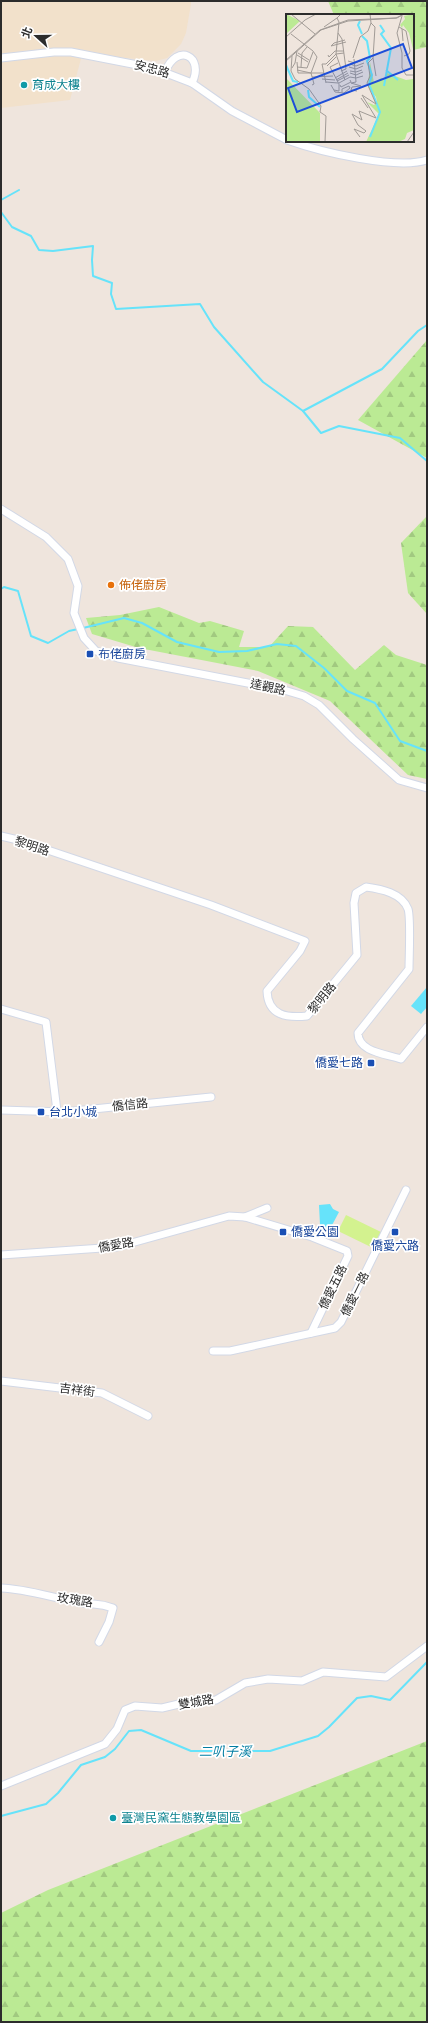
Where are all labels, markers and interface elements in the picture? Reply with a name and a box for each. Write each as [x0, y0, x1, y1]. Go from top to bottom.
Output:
inset map [286, 14, 414, 142]
north arrow [16, 16, 56, 56]
text: 北 [19, 25, 35, 40]
street label: 安忠路 [133, 58, 171, 80]
place label: 育成大樓 [32, 78, 80, 92]
marker: 育成大樓 [19, 80, 29, 90]
place label: 佈佬廚房 [119, 578, 167, 592]
marker: 佈佬廚房 [106, 580, 116, 590]
place label: 布佬廚房 [98, 647, 146, 661]
marker: 布佬廚房 [85, 649, 95, 659]
street label: 達觀路 [249, 676, 287, 698]
street label: 黎明路 [13, 834, 51, 858]
street label: 黎明路 [305, 980, 339, 1016]
place label: 僑愛七路 [315, 1056, 363, 1070]
marker: 僑愛七路 [366, 1058, 376, 1068]
street label: 僑信路 [111, 1096, 149, 1114]
place label: 台北小城 [49, 1105, 97, 1119]
marker: 台北小城 [36, 1107, 46, 1117]
place label: 僑愛公園 [291, 1225, 339, 1239]
marker: 僑愛公園 [278, 1227, 288, 1237]
marker: 僑愛六路 [390, 1227, 400, 1237]
street label: 僑愛路 [97, 1235, 135, 1255]
place label: 僑愛六路 [371, 1239, 419, 1253]
street label: 僑愛五路 [316, 1262, 350, 1312]
street label: 僑愛一路 [338, 1269, 372, 1319]
street label: 吉祥街 [58, 1381, 96, 1399]
street label: 玫瑰路 [56, 1590, 94, 1610]
street label: 雙城路 [177, 1692, 215, 1712]
water label: 二叭子溪 [199, 1744, 253, 1759]
place label: 臺灣民窯生態教學園區 [121, 1811, 241, 1825]
marker: 臺灣民窯生態教學園區 [108, 1813, 118, 1823]

